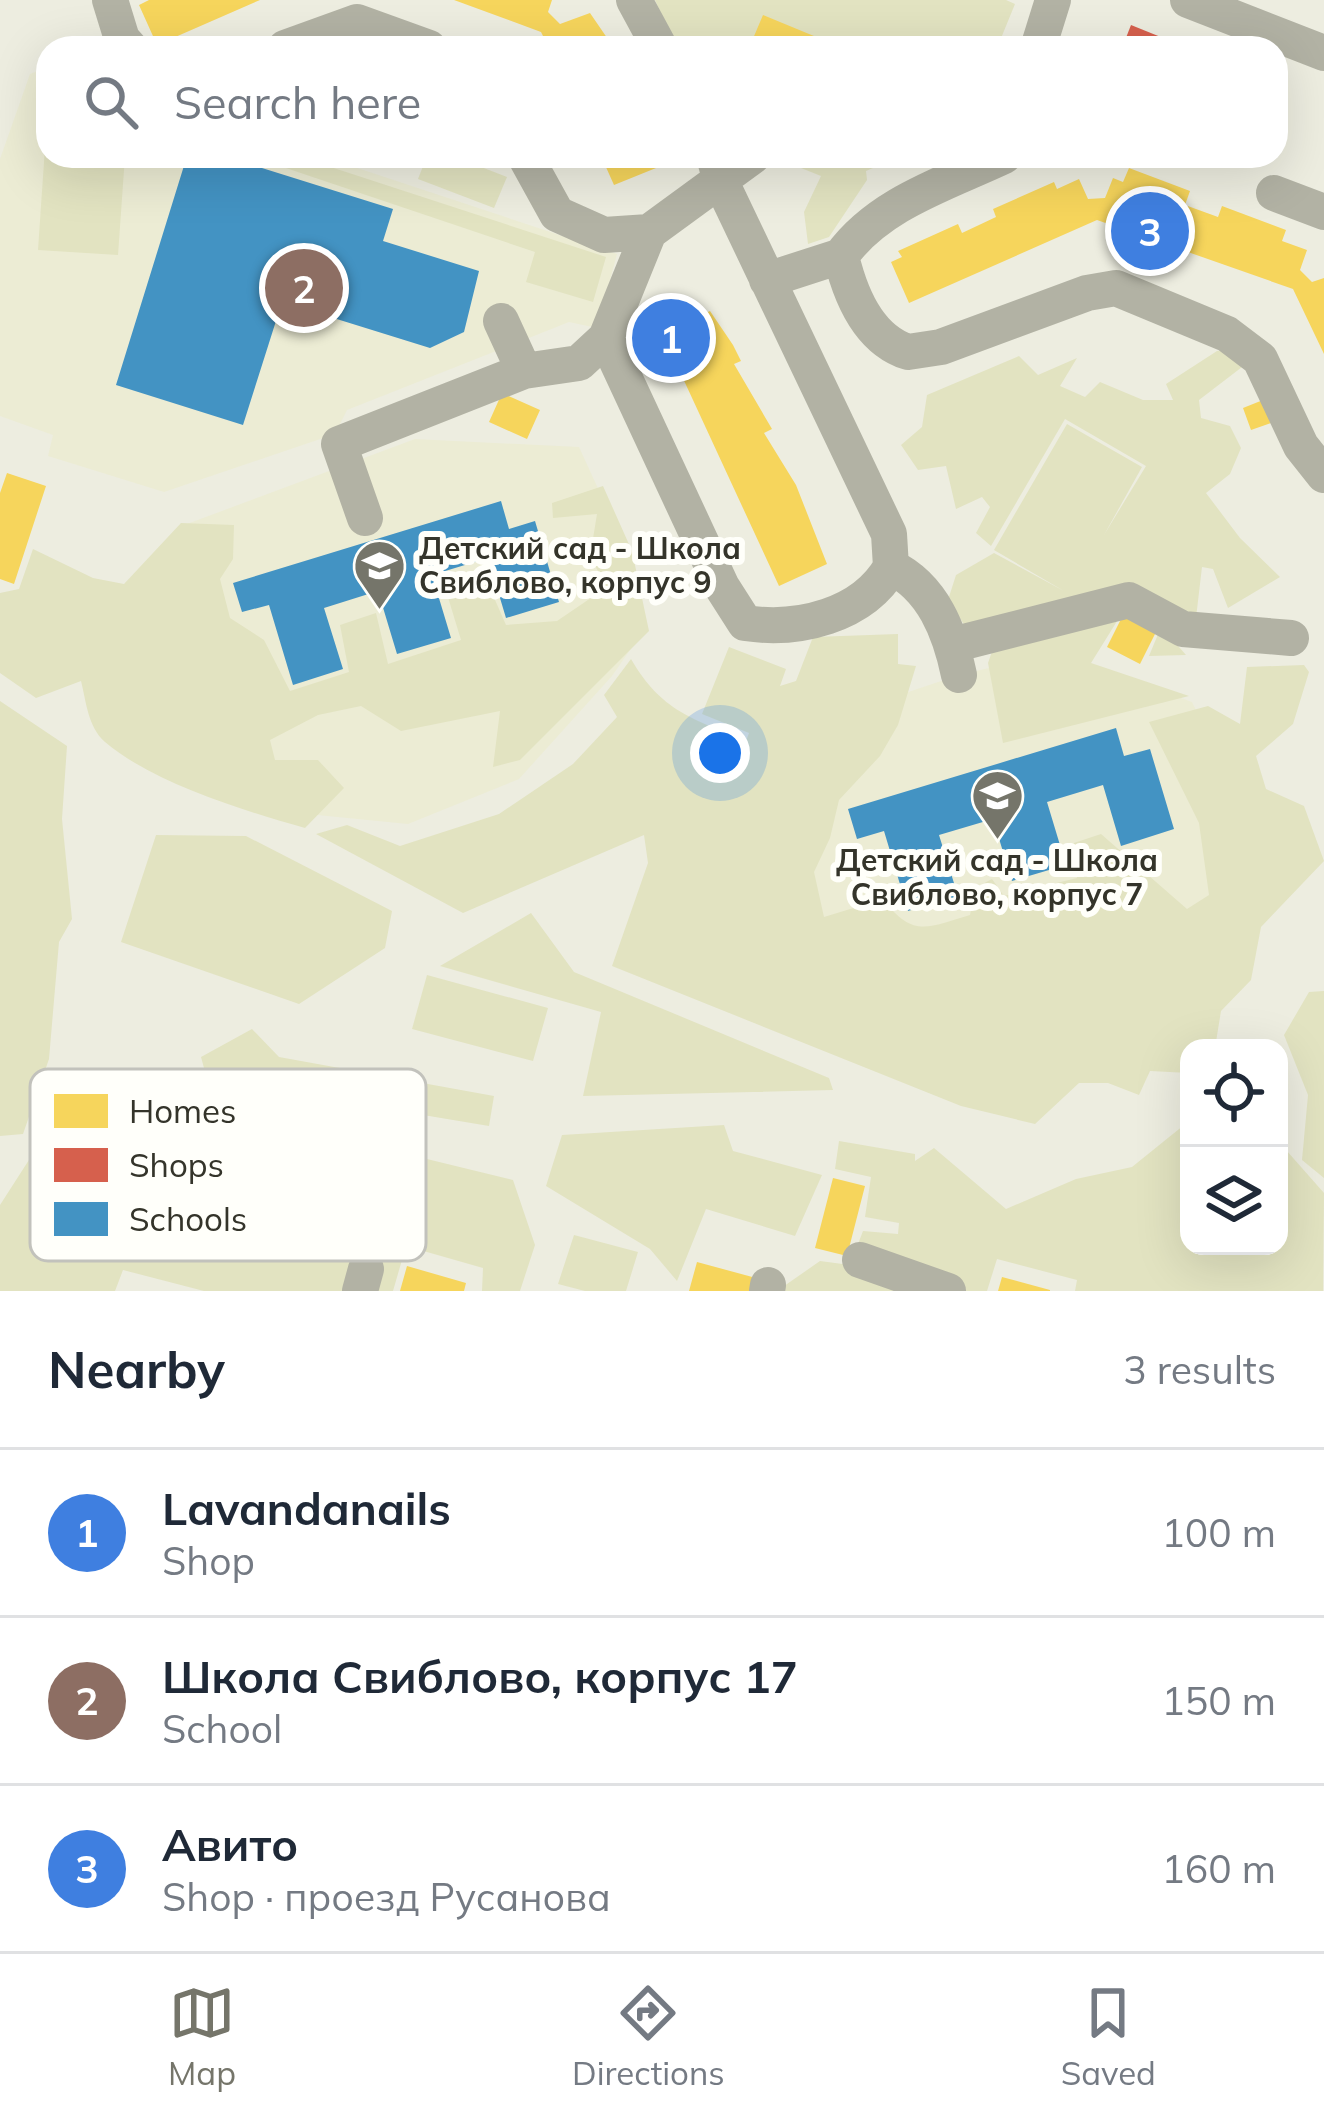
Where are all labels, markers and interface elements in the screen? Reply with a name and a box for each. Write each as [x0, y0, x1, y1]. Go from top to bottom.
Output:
search box [36, 36, 1288, 168]
icon: search [78, 69, 144, 135]
text: Search here [174, 74, 421, 130]
pin: 3 [1111, 186, 1189, 276]
pin: 2 [265, 243, 343, 333]
pin: 1 [632, 293, 710, 383]
place label: Детский сад - Школа Свиблово, корпус 9 [419, 529, 741, 601]
school or university icon: Детский сад - Школа Свиблово, корпус 9 [352, 538, 408, 612]
your location [690, 723, 750, 783]
school or university icon: Детский сад - Школа Свиблово, корпус 7 [969, 768, 1025, 842]
place label: Детский сад - Школа Свиблово, корпус 7 [836, 841, 1158, 913]
map controls [1180, 1039, 1288, 1255]
button: locate [1180, 1039, 1288, 1147]
legend [30, 1069, 426, 1261]
text: Homes [129, 1090, 236, 1131]
text: Shops [129, 1144, 224, 1185]
button: layers [1180, 1147, 1288, 1255]
text: Schools [129, 1198, 247, 1239]
text: Nearby [48, 1337, 225, 1401]
text: 3 results [1123, 1345, 1276, 1394]
text: Lavandanails [162, 1480, 451, 1536]
text: 1 [75, 1508, 99, 1557]
text: 100 m [1161, 1508, 1276, 1557]
text: Shop [162, 1536, 255, 1585]
text: Школа Свиблово, корпус 17 [162, 1648, 798, 1704]
text: 2 [75, 1676, 99, 1725]
text: 150 m [1161, 1676, 1276, 1725]
text: School [162, 1704, 282, 1753]
text: Авито [162, 1816, 298, 1872]
text: 3 [75, 1844, 99, 1893]
text: 160 m [1161, 1844, 1276, 1893]
text: Shop · проезд Русанова [162, 1872, 611, 1921]
tab: Map [168, 1980, 236, 2093]
tab: Directions [572, 1980, 725, 2093]
tab: Saved [1061, 1980, 1156, 2093]

